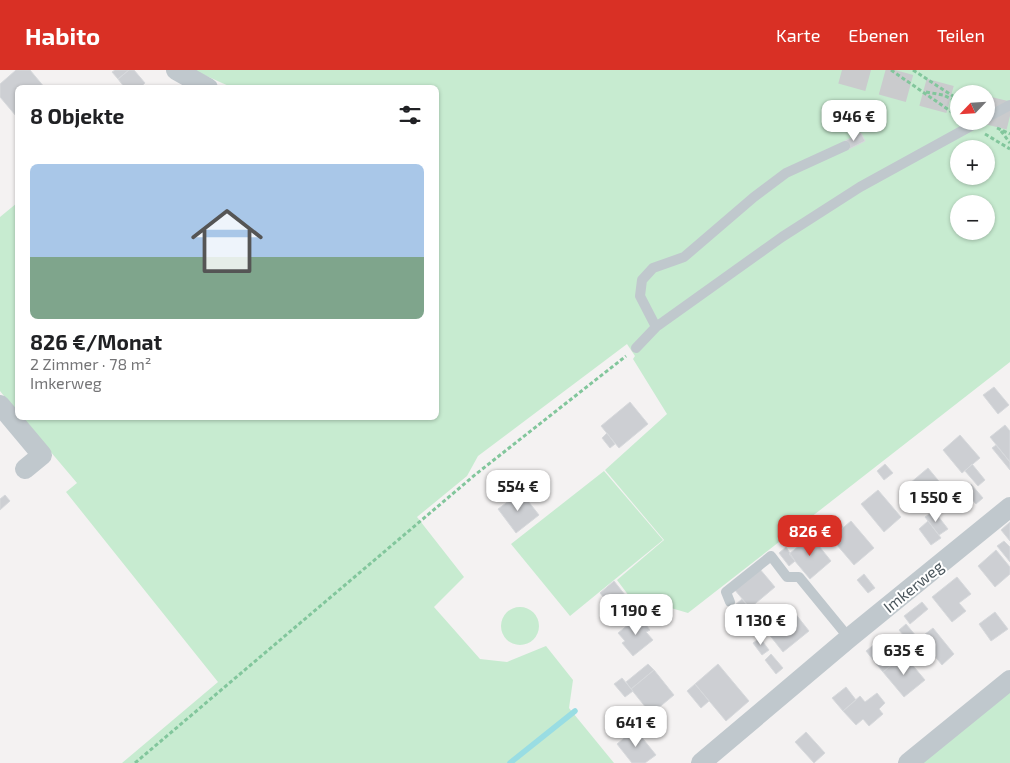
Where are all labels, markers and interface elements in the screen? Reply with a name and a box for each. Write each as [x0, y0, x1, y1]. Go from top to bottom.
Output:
text: Habito [25, 21, 100, 50]
text: Karte [776, 24, 820, 46]
text: Ebenen [848, 24, 909, 46]
text: Teilen [937, 24, 985, 46]
north arrow [950, 85, 995, 130]
map controls [950, 85, 995, 240]
pin: 946 € [819, 100, 889, 142]
icon: filters [396, 101, 424, 129]
text: 8 Objekte [30, 103, 124, 128]
text: 946 € [833, 106, 875, 125]
button: + [950, 140, 995, 185]
button: − [950, 195, 995, 240]
icon: home [182, 196, 272, 286]
text: 826 €/Monat [30, 329, 162, 354]
text: 2 Zimmer · 78 m² [30, 354, 151, 373]
text: Imkerweg [30, 373, 102, 392]
pin: 554 € [483, 470, 553, 512]
text: 554 € [497, 476, 539, 495]
pin: 1 550 € [890, 480, 982, 523]
text: 1 550 € [910, 487, 962, 506]
pin: 826 € [775, 514, 845, 557]
text: 826 € [789, 521, 831, 540]
street label: Imkerweg [879, 556, 947, 616]
pin: 1 190 € [590, 594, 682, 636]
text: 1 190 € [611, 600, 661, 619]
pin: 1 130 € [715, 604, 807, 646]
text: 1 130 € [736, 610, 786, 629]
pin: 635 € [869, 634, 939, 676]
text: 635 € [883, 640, 925, 659]
pin: 641 € [601, 706, 671, 748]
text: 641 € [616, 712, 656, 731]

